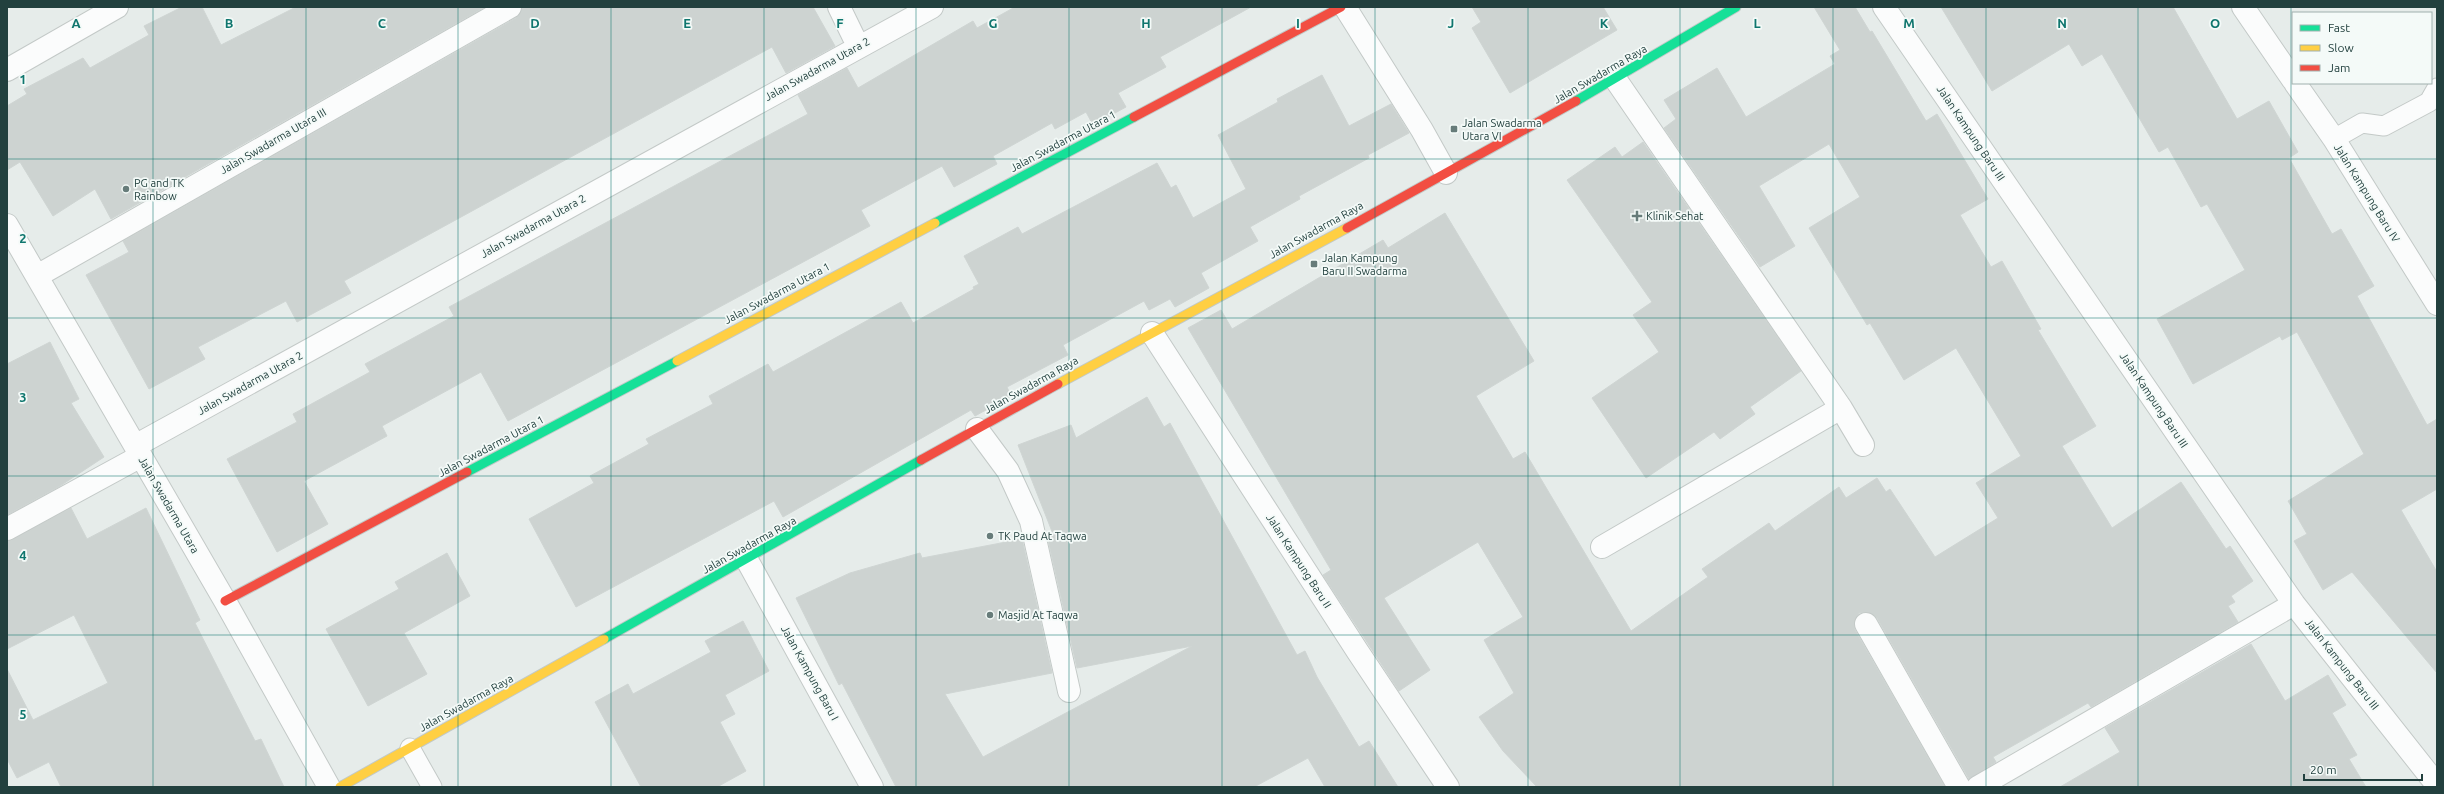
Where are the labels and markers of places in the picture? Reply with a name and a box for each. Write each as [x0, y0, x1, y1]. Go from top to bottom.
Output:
place label: Jalan Swadarma Utara VI [1462, 117, 1542, 142]
marker: Jalan Swadarma Utara VI [1449, 124, 1459, 134]
place label: PG and TK Rainbow [134, 177, 184, 202]
marker: PG and TK Rainbow [121, 184, 131, 194]
marker: Klinik Sehat [1631, 210, 1643, 222]
place label: Klinik Sehat [1646, 210, 1704, 222]
place label: Jalan Kampung Baru II Swadarma [1322, 252, 1407, 277]
marker: Jalan Kampung Baru II Swadarma [1309, 259, 1319, 269]
place label: TK Paud At Taqwa [998, 530, 1087, 542]
marker: TK Paud At Taqwa [985, 531, 995, 541]
place label: Masjid At Taqwa [998, 609, 1078, 621]
marker: Masjid At Taqwa [985, 610, 995, 620]

